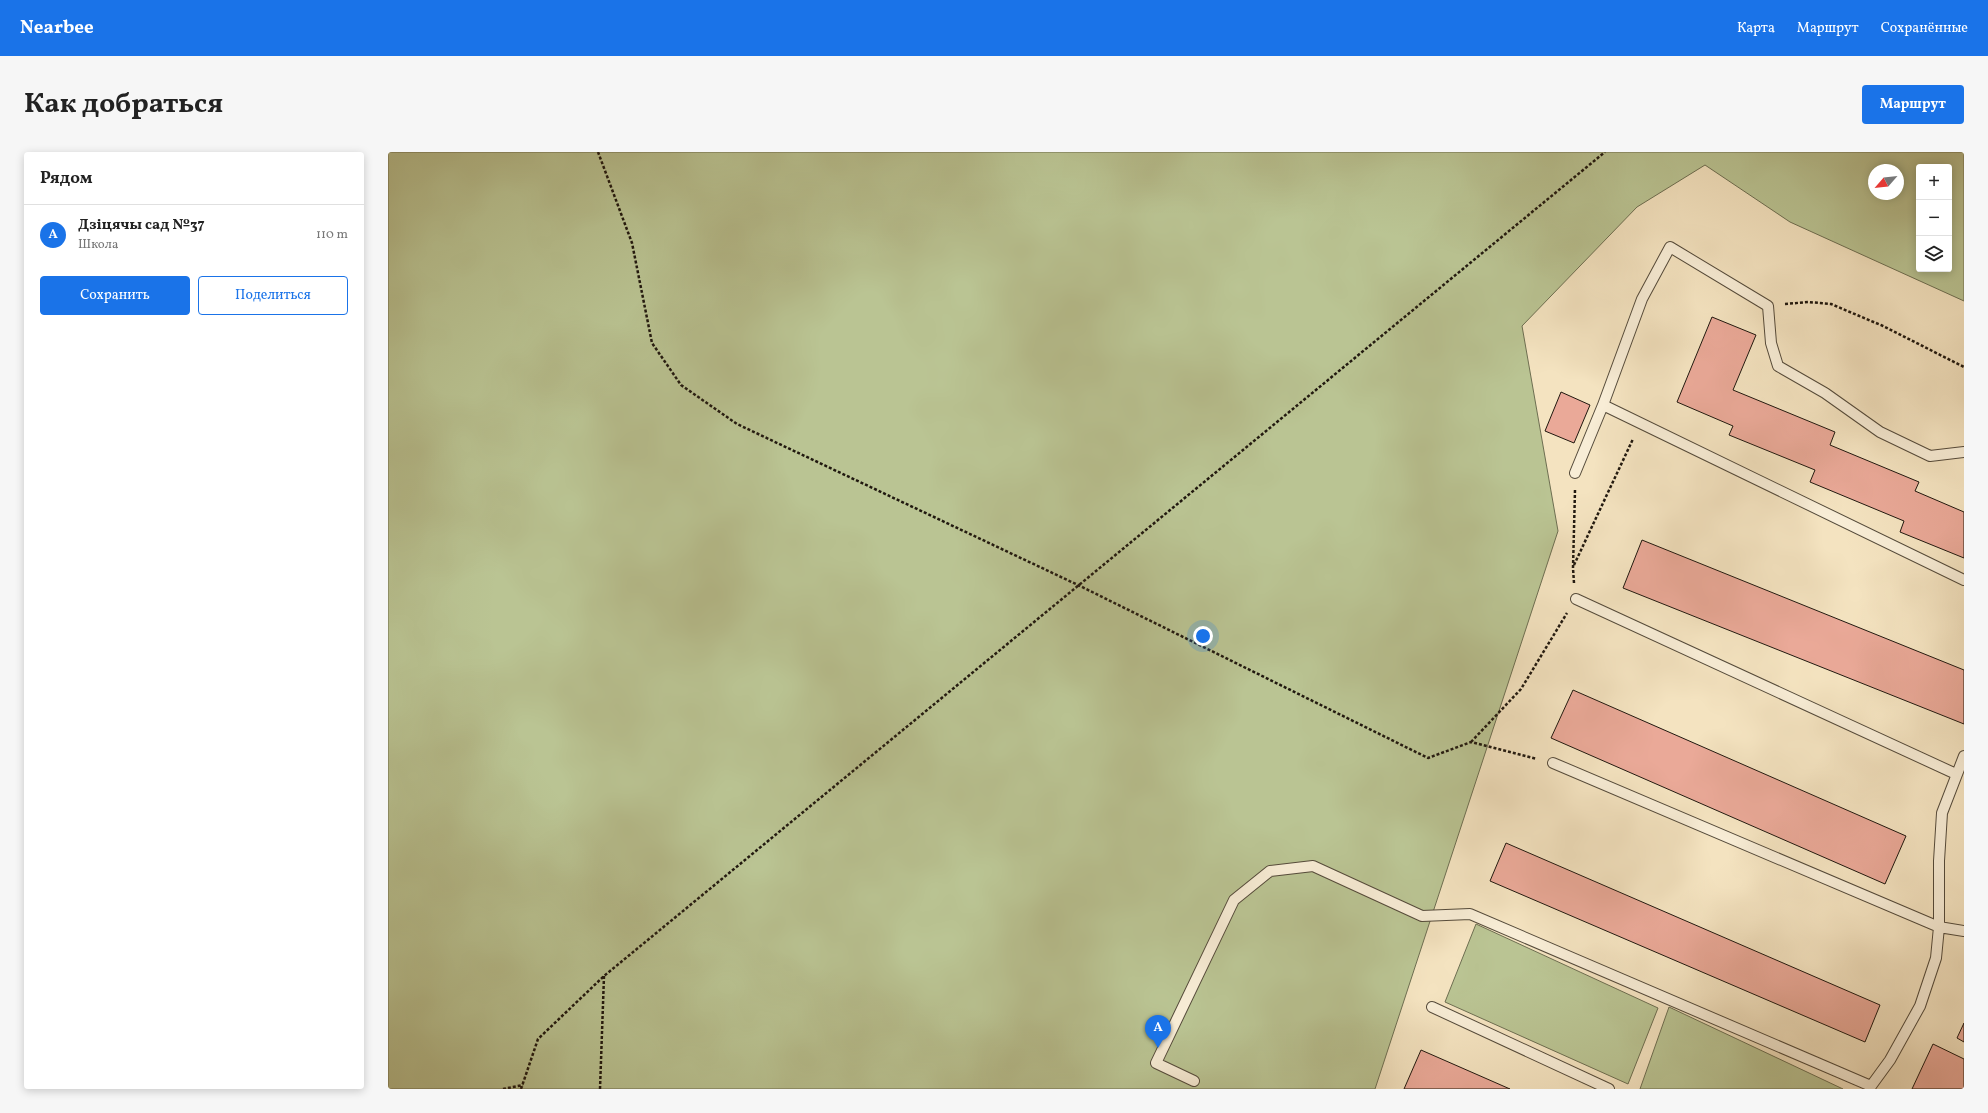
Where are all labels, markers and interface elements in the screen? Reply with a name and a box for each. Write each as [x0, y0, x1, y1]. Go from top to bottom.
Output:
text: Nearbee [20, 15, 94, 41]
text: Карта [1737, 19, 1775, 38]
text: Маршрут [1797, 19, 1859, 38]
text: Сохранённые [1881, 19, 1968, 38]
text: Как добраться [24, 85, 223, 124]
button: Маршрут [1862, 85, 1964, 124]
north arrow [1868, 164, 1904, 200]
map controls [1916, 164, 1952, 272]
button: + [1916, 164, 1952, 200]
text: Рядом [40, 167, 93, 190]
button: − [1916, 200, 1952, 236]
text: Дзіцячы сад №37 [78, 215, 205, 236]
text: A [48, 226, 58, 244]
text: 110 m [316, 226, 348, 244]
text: Школа [78, 236, 118, 254]
button: layers [1916, 236, 1952, 272]
button: Сохранить [40, 276, 190, 315]
button: Поделиться [198, 276, 348, 315]
your location [1193, 626, 1213, 646]
pin: A [1145, 1015, 1171, 1048]

